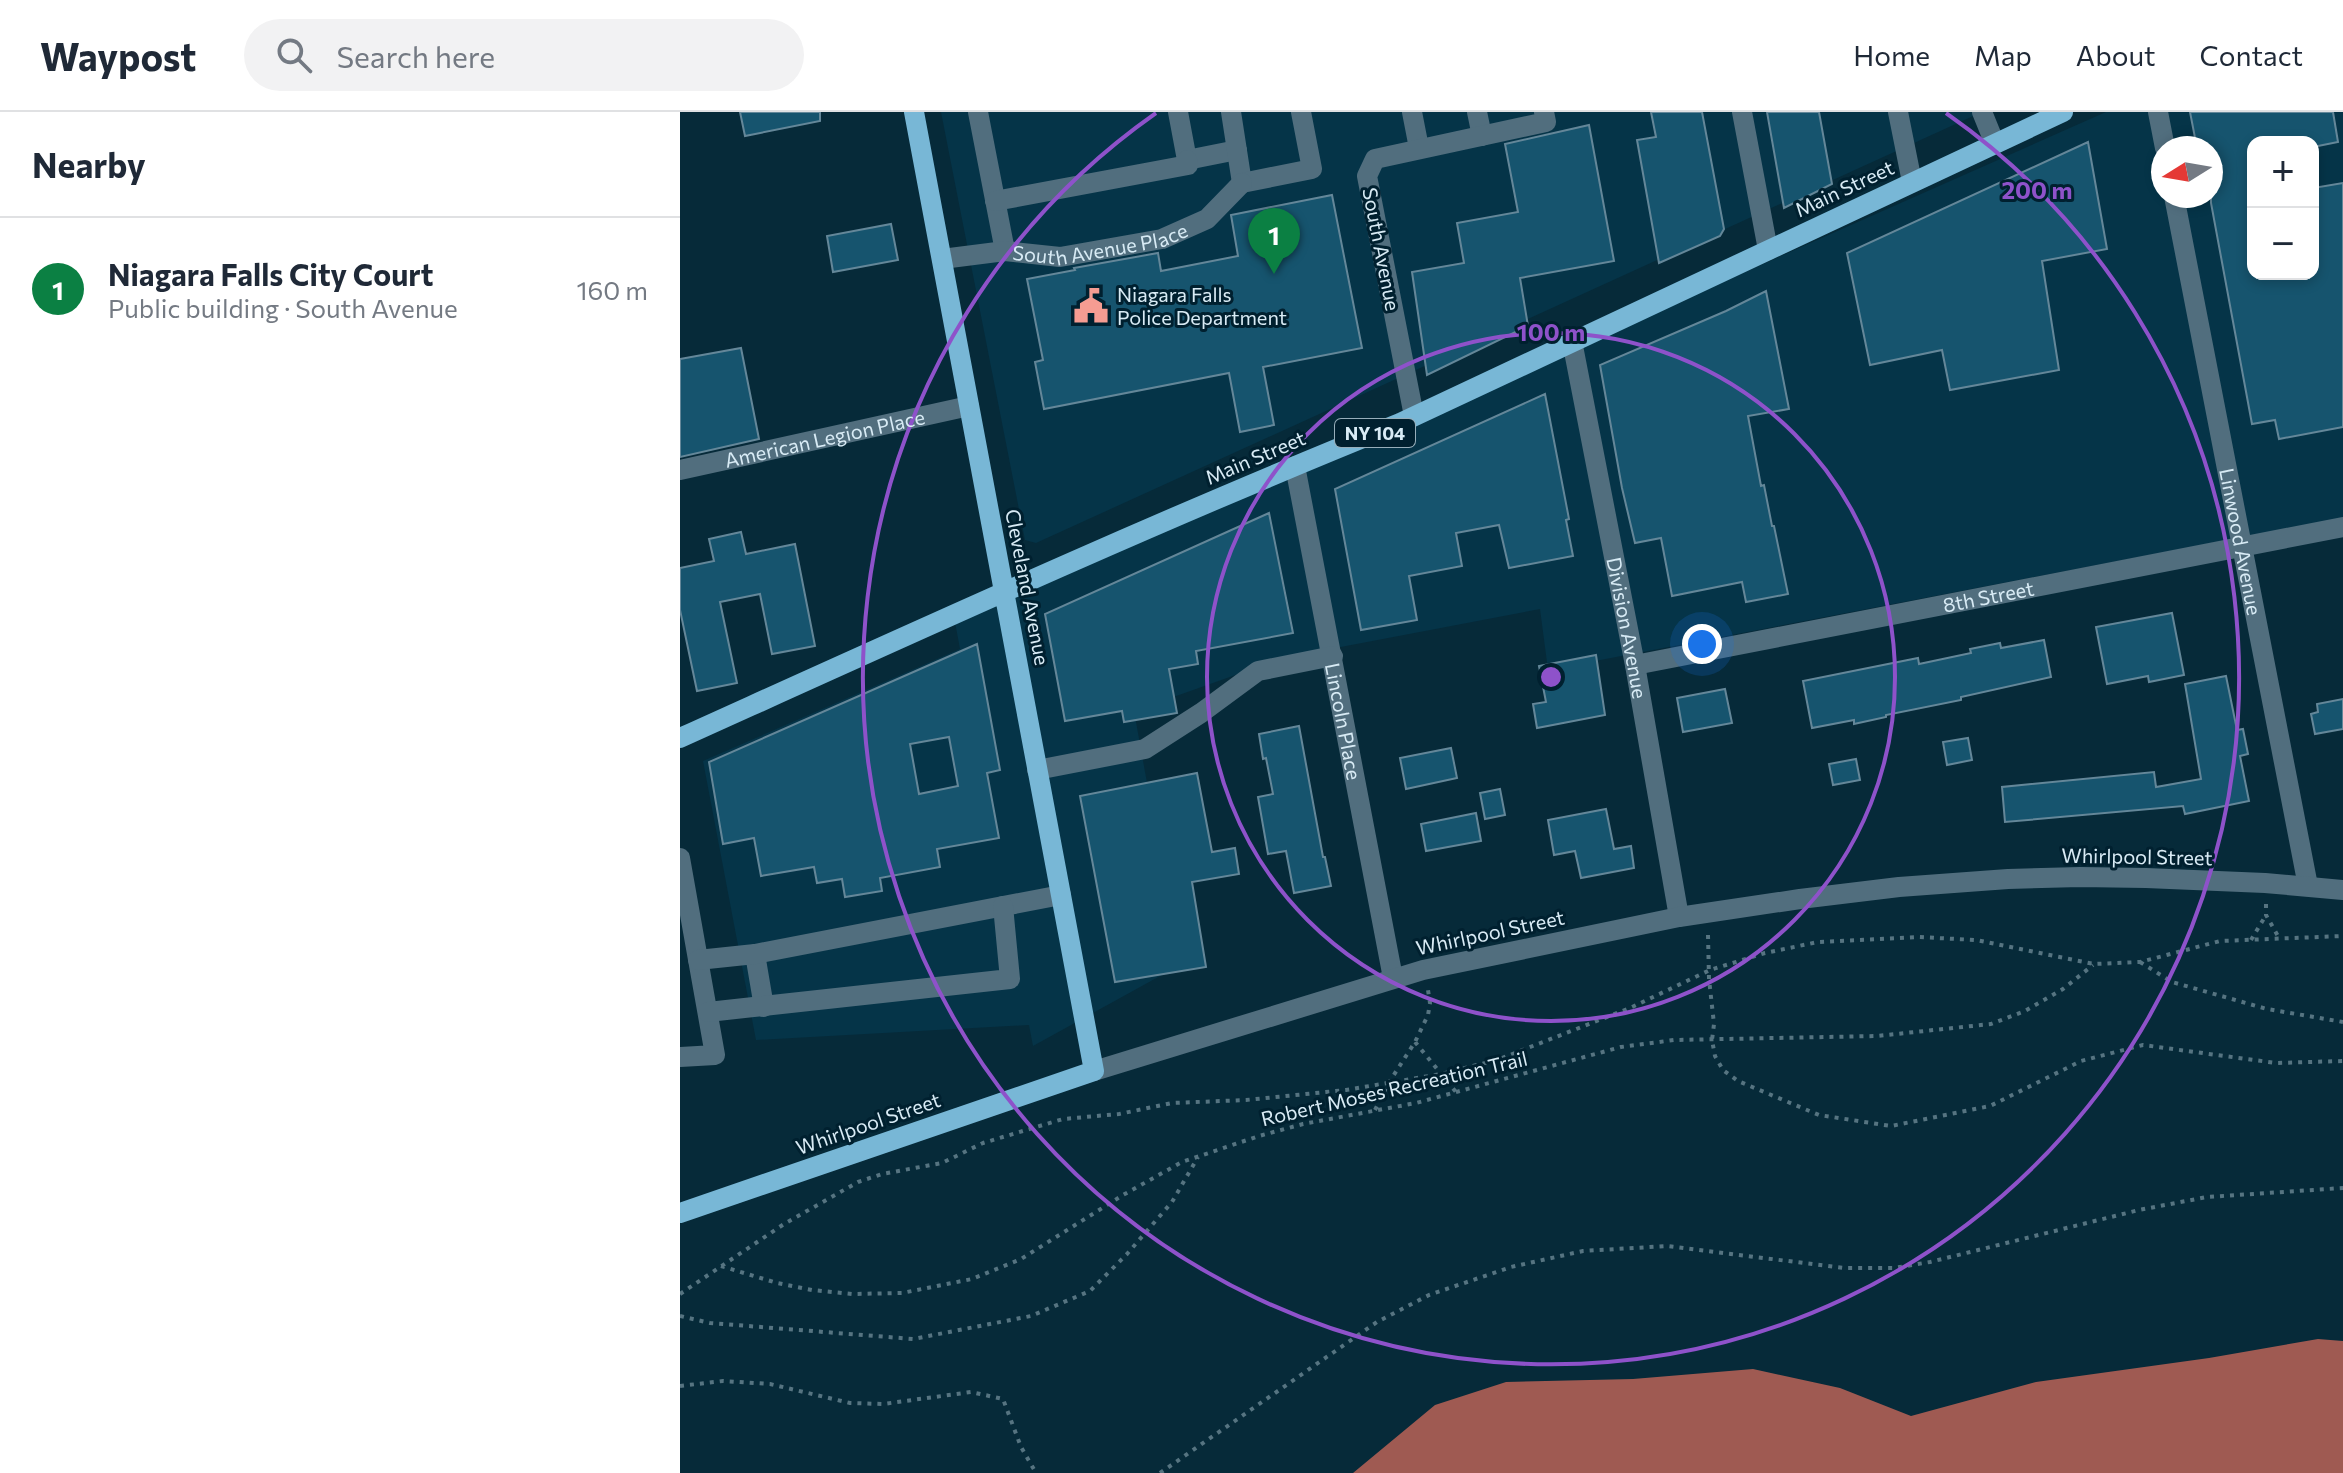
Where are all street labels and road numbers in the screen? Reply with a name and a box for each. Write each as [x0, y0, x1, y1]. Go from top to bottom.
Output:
street label: Main Street [1791, 155, 1897, 221]
street label: South Avenue [1358, 185, 1406, 313]
street label: South Avenue Place [1011, 217, 1191, 270]
street label: American Legion Place [722, 404, 927, 472]
road number: NY 104 [1335, 419, 1415, 447]
street label: Main Street [1201, 425, 1309, 489]
street label: Linwood Avenue [2215, 466, 2267, 617]
street label: Cleveland Avenue [1001, 507, 1055, 667]
street label: Division Avenue [1602, 555, 1653, 700]
street label: 8th Street [1941, 576, 2036, 617]
street label: Lincoln Place [1321, 661, 1367, 782]
street label: Whirlpool Street [2061, 843, 2213, 869]
street label: Whirlpool Street [1414, 905, 1566, 959]
street label: Robert Moses Recreation Trail [1259, 1046, 1529, 1130]
street label: Whirlpool Street [793, 1087, 943, 1159]

